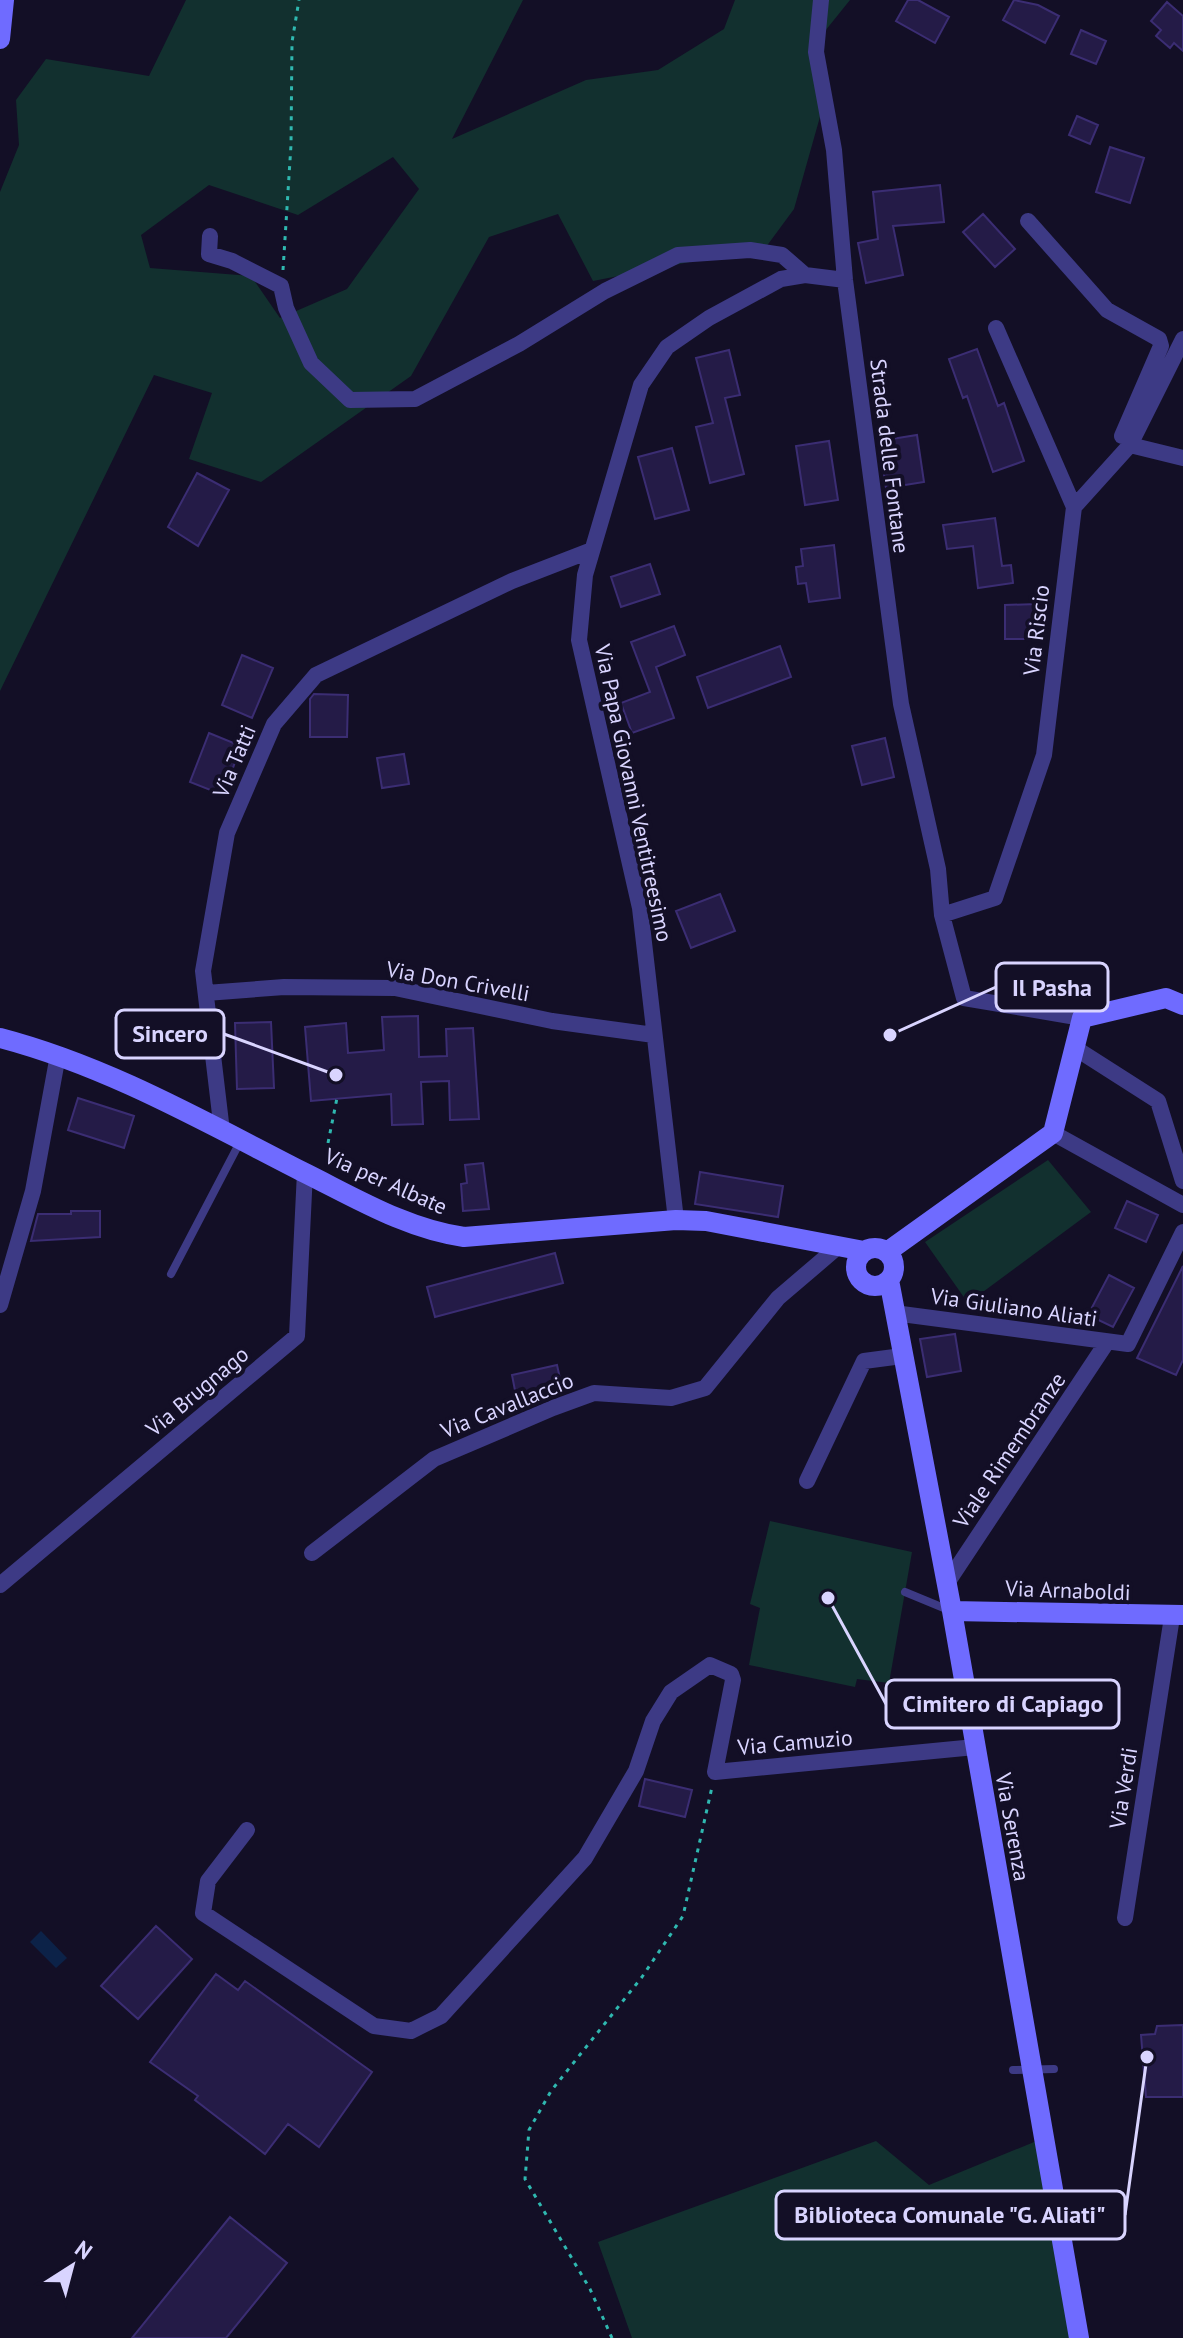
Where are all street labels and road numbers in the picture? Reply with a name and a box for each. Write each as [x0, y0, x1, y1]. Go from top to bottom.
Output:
street label: Strada delle Fontane [864, 357, 916, 555]
street label: Via Riscio [1016, 583, 1055, 678]
street label: Via Papa Giovanni Ventitreesimo [589, 641, 679, 944]
street label: Via Tatti [206, 720, 262, 802]
street label: Via Don Crivelli [383, 954, 532, 1007]
street label: Via per Albate [319, 1141, 452, 1221]
street label: Via Giuliano Aliati [928, 1281, 1099, 1333]
street label: Via Brugnago [139, 1340, 254, 1443]
street label: Via Cavallaccio [436, 1366, 577, 1445]
street label: Viale Rimembranze [946, 1367, 1071, 1534]
street label: Via Arnaboldi [1004, 1574, 1131, 1606]
street label: Via Camuzio [735, 1723, 854, 1761]
street label: Via Verdi [1103, 1745, 1143, 1832]
street label: Via Serenza [990, 1770, 1036, 1883]

